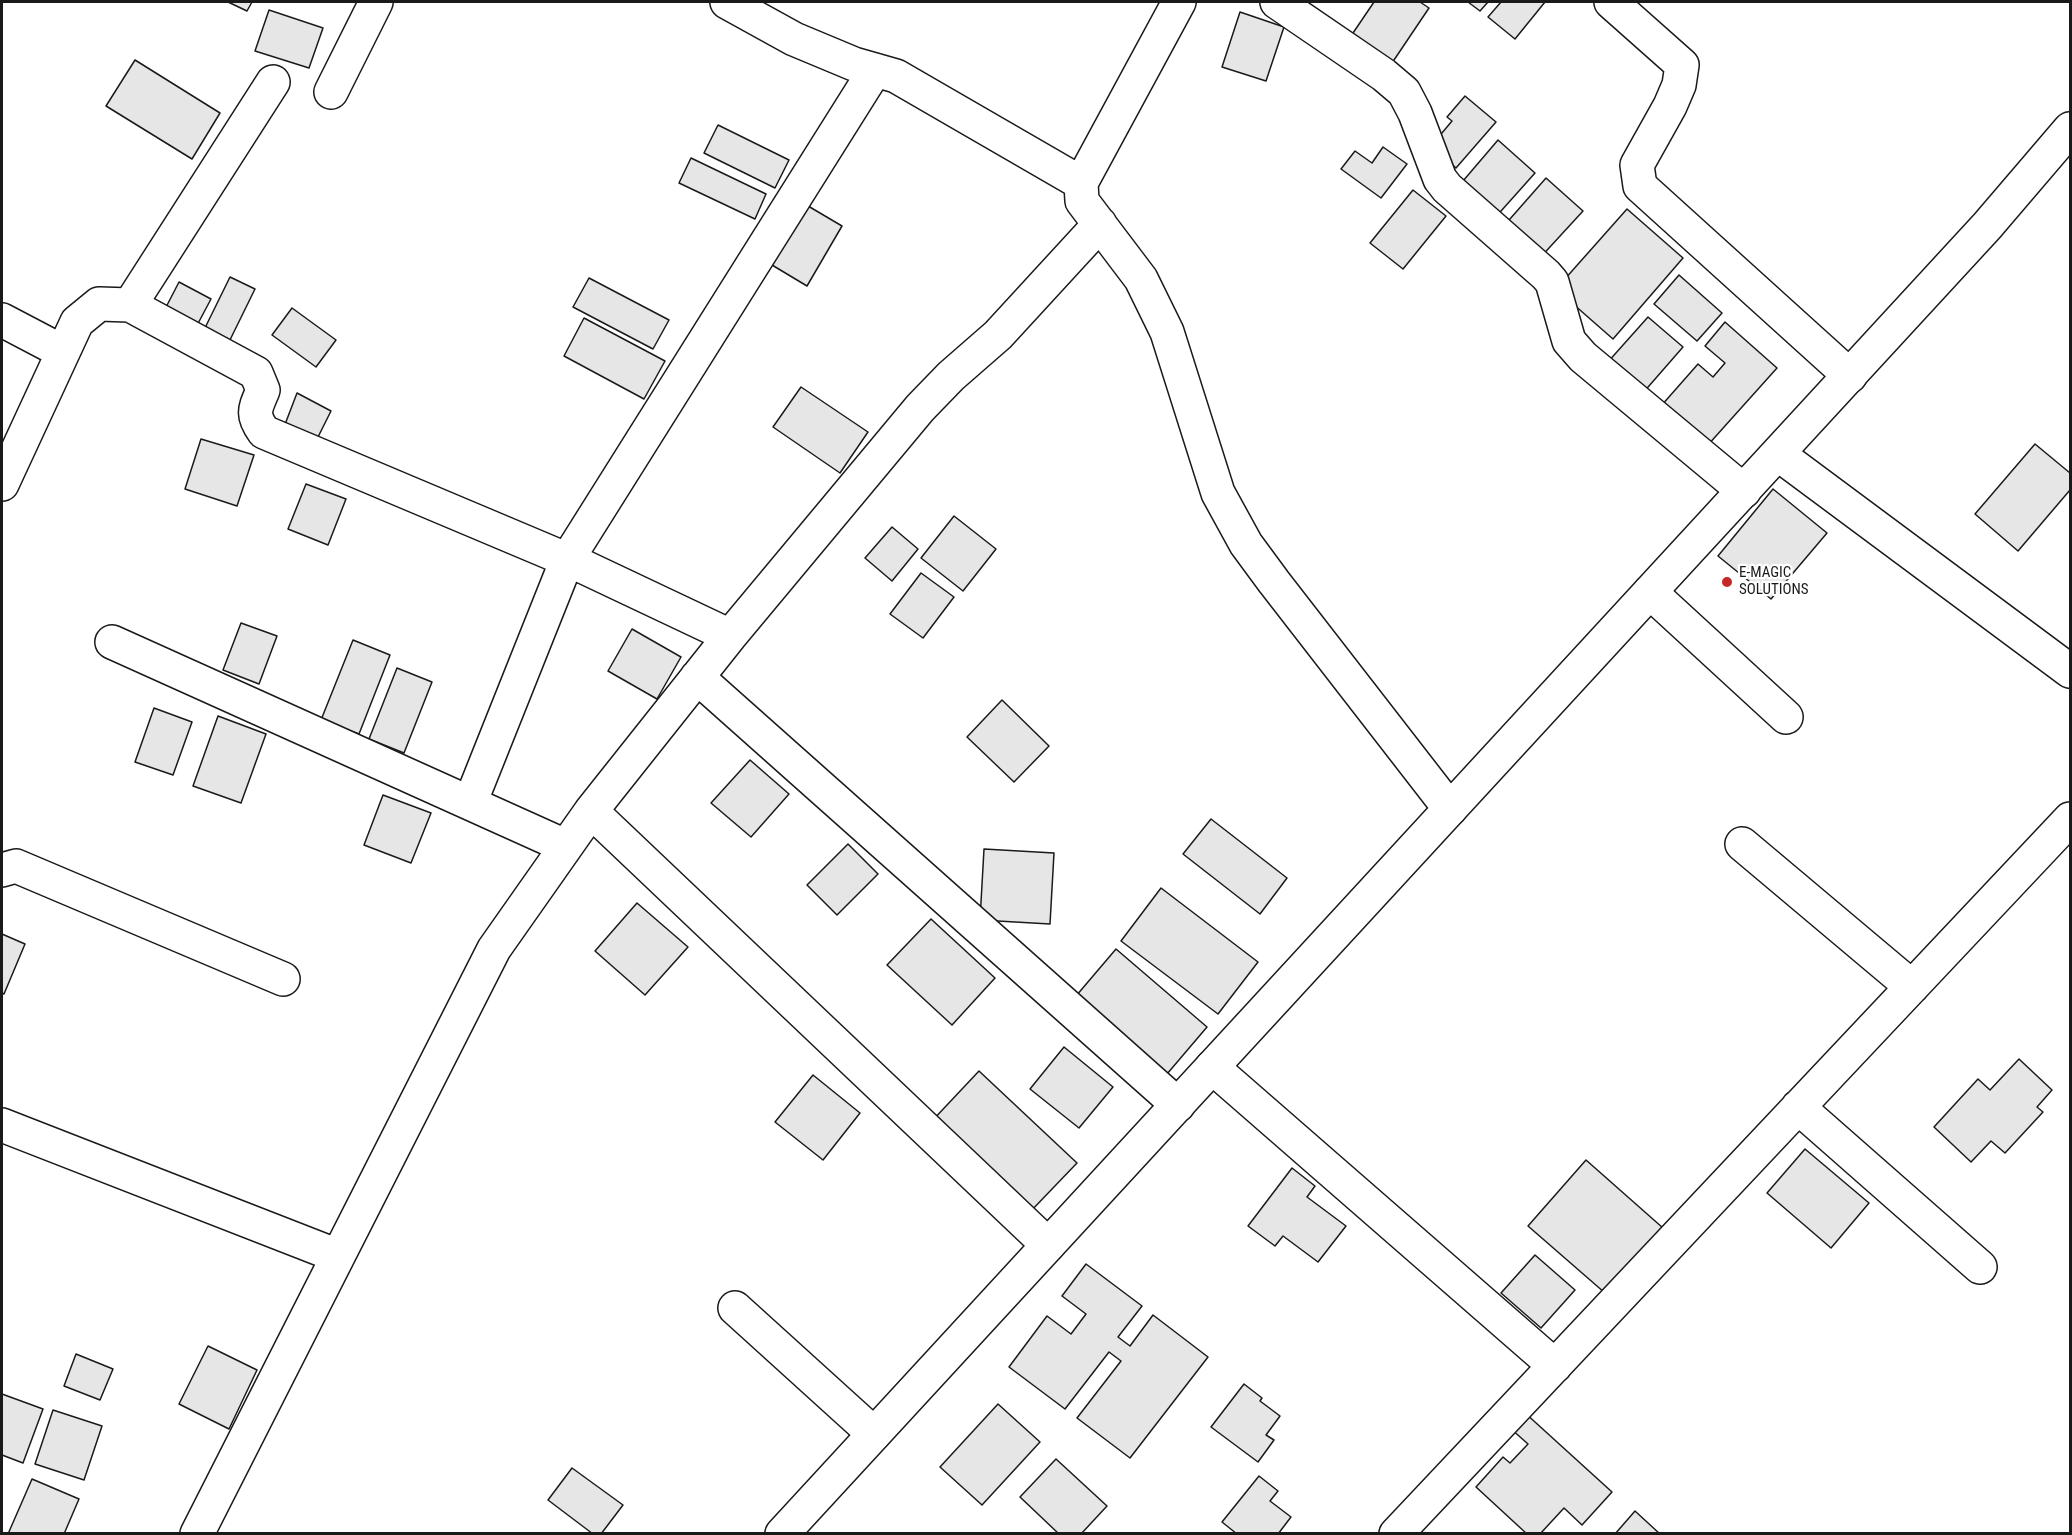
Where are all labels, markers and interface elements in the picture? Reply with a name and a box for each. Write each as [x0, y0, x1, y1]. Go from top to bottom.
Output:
place label: E-MAGIC SOLUTIONS [1739, 564, 1809, 599]
marker: E-MAGIC SOLUTIONS [1720, 575, 1734, 589]

